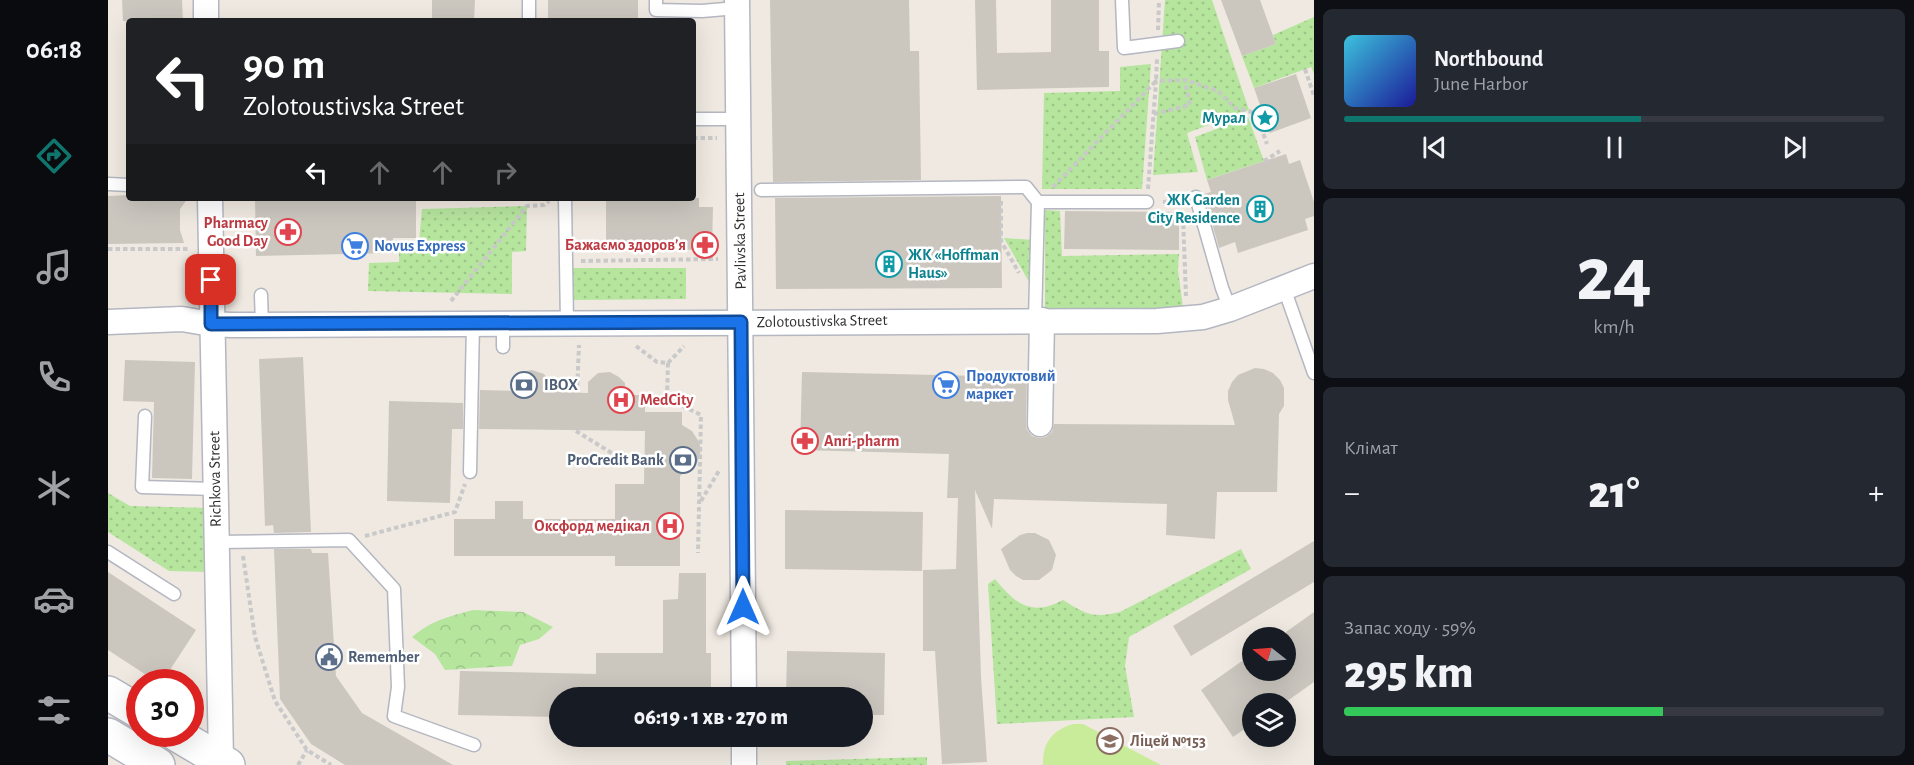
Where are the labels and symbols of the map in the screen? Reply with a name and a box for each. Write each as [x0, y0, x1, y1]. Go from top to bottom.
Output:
place icon: Мурал [1250, 103, 1280, 133]
place label: Мурал [1202, 110, 1246, 127]
street label: Pavlivska Street [731, 192, 749, 290]
place label: ЖК Garden City Residence [1148, 192, 1240, 227]
building icon: ЖК Garden City Residence [1245, 194, 1275, 224]
place label: Pharmacy Good Day [204, 215, 269, 250]
pharmacy icon: Pharmacy Good Day [273, 217, 303, 247]
pharmacy icon: Бажаємо здоровʼя [690, 230, 720, 260]
supermarket icon: Novus Express [340, 231, 370, 261]
place label: Бажаємо здоровʼя [565, 237, 686, 253]
place label: Novus Express [374, 238, 466, 254]
place label: ЖК «Hoffman Haus» [908, 247, 999, 281]
building icon: ЖК «Hoffman Haus» [874, 249, 904, 279]
pin [185, 254, 236, 305]
street label: Zolotoustivska Street [756, 312, 888, 330]
place label: Продуктовий маркет [966, 368, 1055, 402]
bank icon: IBOX [509, 370, 539, 400]
supermarket icon: Продуктовий маркет [931, 370, 961, 400]
place label: IBOX [544, 377, 578, 393]
hospital icon: MedCity [606, 385, 636, 415]
place label: MedCity [640, 392, 694, 409]
pharmacy icon: Anri-pharm [790, 426, 820, 456]
street label: Richkova Street [206, 431, 224, 527]
place label: Anri-pharm [824, 433, 899, 449]
bank icon: ProCredit Bank [668, 445, 698, 475]
place label: ProCredit Bank [567, 452, 664, 468]
hospital icon: Оксфорд медікал [655, 511, 685, 541]
place label: Оксфорд медікал [534, 518, 650, 534]
position arrow [711, 575, 775, 639]
north arrow [1242, 627, 1296, 681]
public building icon: Remember [314, 642, 344, 672]
place label: Remember [348, 649, 420, 665]
speed limit sign: 30 [126, 669, 204, 747]
school or university icon: Ліцей №153 [1095, 726, 1125, 756]
place label: Ліцей №153 [1130, 733, 1206, 749]

